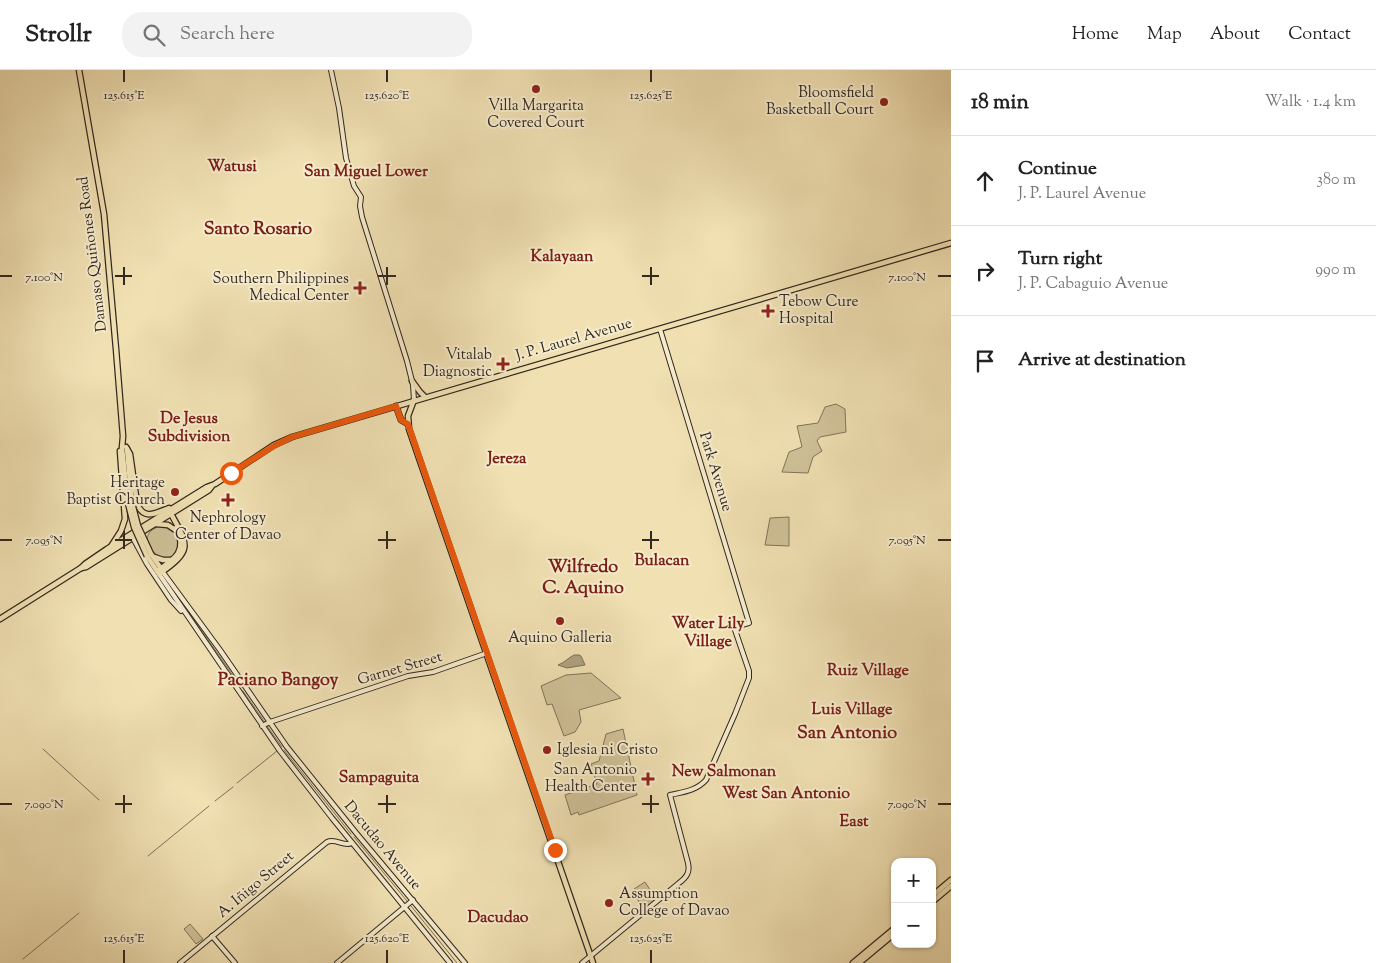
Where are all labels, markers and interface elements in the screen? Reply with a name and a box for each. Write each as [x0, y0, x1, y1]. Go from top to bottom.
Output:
search box [122, 12, 472, 57]
text: Strollr [25, 18, 92, 52]
icon: search [140, 21, 168, 49]
text: Search here [180, 21, 275, 48]
text: Home [1072, 22, 1119, 48]
text: Map [1147, 22, 1182, 48]
text: About [1210, 22, 1260, 48]
text: Contact [1288, 22, 1351, 48]
marker: Villa Margarita Covered Court [530, 83, 542, 95]
place label: Bloomsfield Basketball Court [766, 83, 875, 121]
text: 125.615°E [104, 87, 145, 105]
text: 125.620°E [365, 87, 410, 105]
text: 125.625°E [630, 87, 673, 105]
text: 18 min [971, 88, 1029, 118]
text: Walk · 1.4 km [1265, 91, 1356, 114]
place label: Villa Margarita Covered Court [487, 96, 585, 134]
marker: Bloomsfield Basketball Court [878, 96, 890, 108]
district label: Watusi [207, 156, 257, 179]
text: Continue [1018, 156, 1097, 183]
district label: San Miguel Lower [304, 161, 429, 184]
icon: ahead [971, 167, 999, 195]
text: 380 m [1316, 169, 1356, 192]
street label: Damaso Quiñones Road [73, 175, 113, 333]
text: J. P. Laurel Avenue [1018, 183, 1146, 206]
district label: Santo Rosario [204, 217, 312, 243]
district label: Kalayaan [531, 246, 594, 269]
text: Turn right [1018, 246, 1102, 273]
icon: right [971, 257, 999, 285]
text: 990 m [1315, 259, 1356, 282]
text: 7.100°N [25, 269, 63, 287]
place label: Southern Philippines Medical Center [212, 269, 349, 307]
text: 7.100°N [888, 269, 926, 287]
text: J. P. Cabaguio Avenue [1018, 273, 1168, 296]
marker: Southern Philippines Medical Center [353, 281, 367, 295]
place label: Tebow Cure Hospital [779, 292, 859, 330]
marker: Tebow Cure Hospital [761, 304, 775, 318]
street label: J. P. Laurel Avenue [512, 313, 635, 367]
place label: Vitalab Diagnostic [423, 345, 492, 383]
icon: arrive [971, 347, 999, 375]
text: Arrive at destination [1018, 347, 1186, 374]
marker: Vitalab Diagnostic [496, 357, 510, 371]
district label: De Jesus Subdivision [148, 408, 231, 449]
street label: Park Avenue [693, 430, 737, 514]
district label: Jereza [486, 448, 527, 471]
route start [220, 462, 243, 485]
place label: Heritage Baptist Church [66, 473, 165, 511]
marker: Heritage Baptist Church [169, 486, 181, 498]
marker: Nephrology Center of Davao [221, 493, 235, 507]
place label: Nephrology Center of Davao [175, 508, 281, 546]
text: 7.095°N [25, 532, 63, 550]
text: 7.095°N [888, 532, 926, 550]
district label: Bulacan [635, 550, 690, 573]
district label: Wilfredo C. Aquino [542, 555, 624, 602]
district label: Water Lily Village [672, 613, 744, 654]
marker: Aquino Galleria [554, 615, 566, 627]
place label: Aquino Galleria [508, 628, 612, 649]
street label: Garnet Street [355, 647, 445, 691]
district label: Ruiz Village [827, 660, 910, 683]
district label: Paciano Bangoy [218, 668, 338, 694]
district label: Luis Village [812, 699, 893, 722]
district label: San Antonio [797, 721, 897, 747]
place label: Iglesia ni Cristo [557, 740, 658, 761]
marker: Iglesia ni Cristo [541, 744, 553, 756]
place label: San Antonio Health Center [545, 760, 637, 798]
district label: New Salmonan [672, 761, 777, 784]
district label: Sampaguita [339, 767, 420, 790]
marker: San Antonio Health Center [641, 772, 655, 786]
district label: West San Antonio [722, 783, 850, 806]
text: 7.090°N [24, 796, 64, 814]
text: 7.090°N [887, 796, 927, 814]
street label: Dacudao Avenue [338, 797, 426, 895]
district label: East [840, 811, 869, 834]
route end [544, 839, 567, 862]
street label: A. Iñigo Street [213, 847, 299, 923]
map controls [891, 858, 936, 948]
button: + [891, 858, 936, 903]
place label: Assumption College of Davao [619, 884, 729, 922]
marker: Assumption College of Davao [603, 897, 615, 909]
button: − [891, 903, 936, 948]
district label: Dacudao [467, 907, 529, 930]
text: 125.615°E [104, 930, 145, 948]
text: 125.620°E [365, 930, 410, 948]
text: 125.625°E [630, 930, 673, 948]

